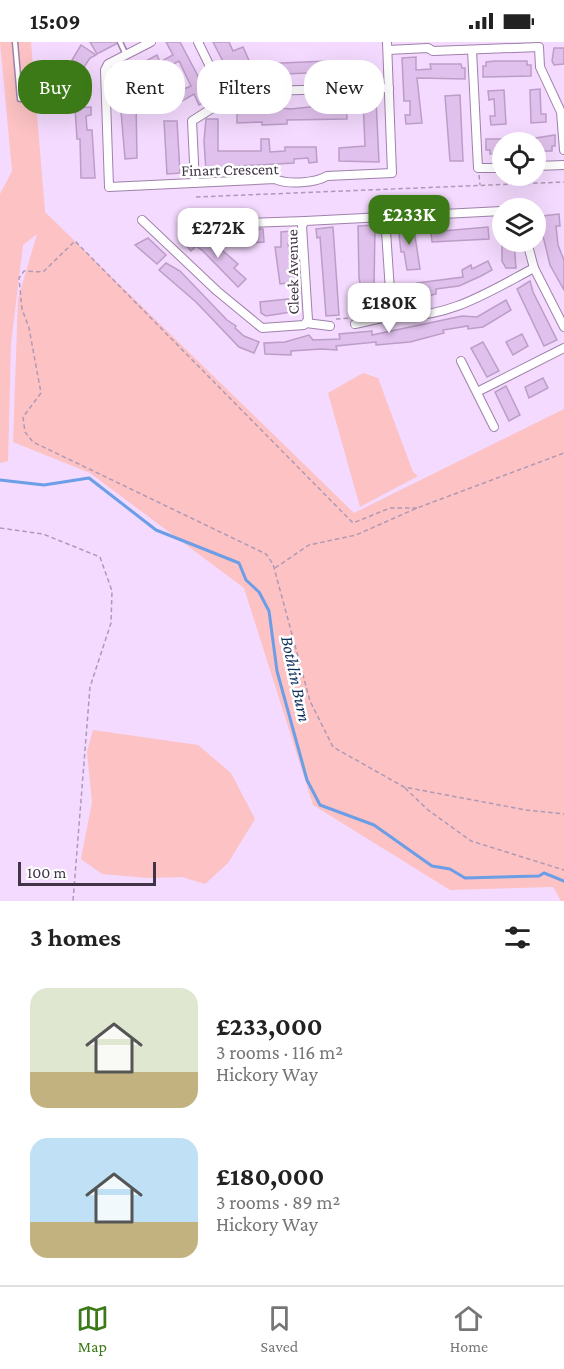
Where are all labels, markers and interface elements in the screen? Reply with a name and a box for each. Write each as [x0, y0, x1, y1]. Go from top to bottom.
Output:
text: 15:09 [30, 9, 81, 34]
chip: Buy [18, 60, 92, 114]
chip: Rent [104, 60, 185, 114]
chip: Filters [197, 60, 292, 114]
chip: New [304, 60, 384, 114]
map controls [492, 132, 546, 252]
button: locate [492, 132, 546, 186]
street label: Finart Crescent [181, 160, 280, 179]
pin: £233K [367, 195, 451, 246]
button: layers [492, 198, 546, 252]
text: £233K [383, 203, 435, 225]
pin: £272K [176, 208, 260, 259]
text: £272K [192, 216, 244, 238]
street label: Cleek Avenue [283, 229, 302, 315]
pin: £180K [347, 283, 431, 334]
text: £180K [362, 291, 416, 313]
water label: Bothlin Burn [277, 634, 315, 724]
scale bar [18, 859, 156, 886]
text: 100 m [27, 864, 66, 881]
icon: filters [501, 921, 534, 954]
text: 3 homes [30, 923, 121, 952]
icon: home [78, 1012, 150, 1084]
text: £233,000 [216, 1012, 322, 1041]
text: 3 rooms · 116 m² [216, 1041, 343, 1063]
text: Hickory Way [216, 1063, 318, 1085]
icon: home [78, 1162, 150, 1234]
text: £180,000 [216, 1162, 324, 1191]
text: 3 rooms · 89 m² [216, 1191, 340, 1213]
text: Hickory Way [216, 1213, 318, 1235]
tab: Map [76, 1302, 109, 1355]
tab: Saved [261, 1302, 298, 1355]
tab: Home [450, 1302, 488, 1355]

